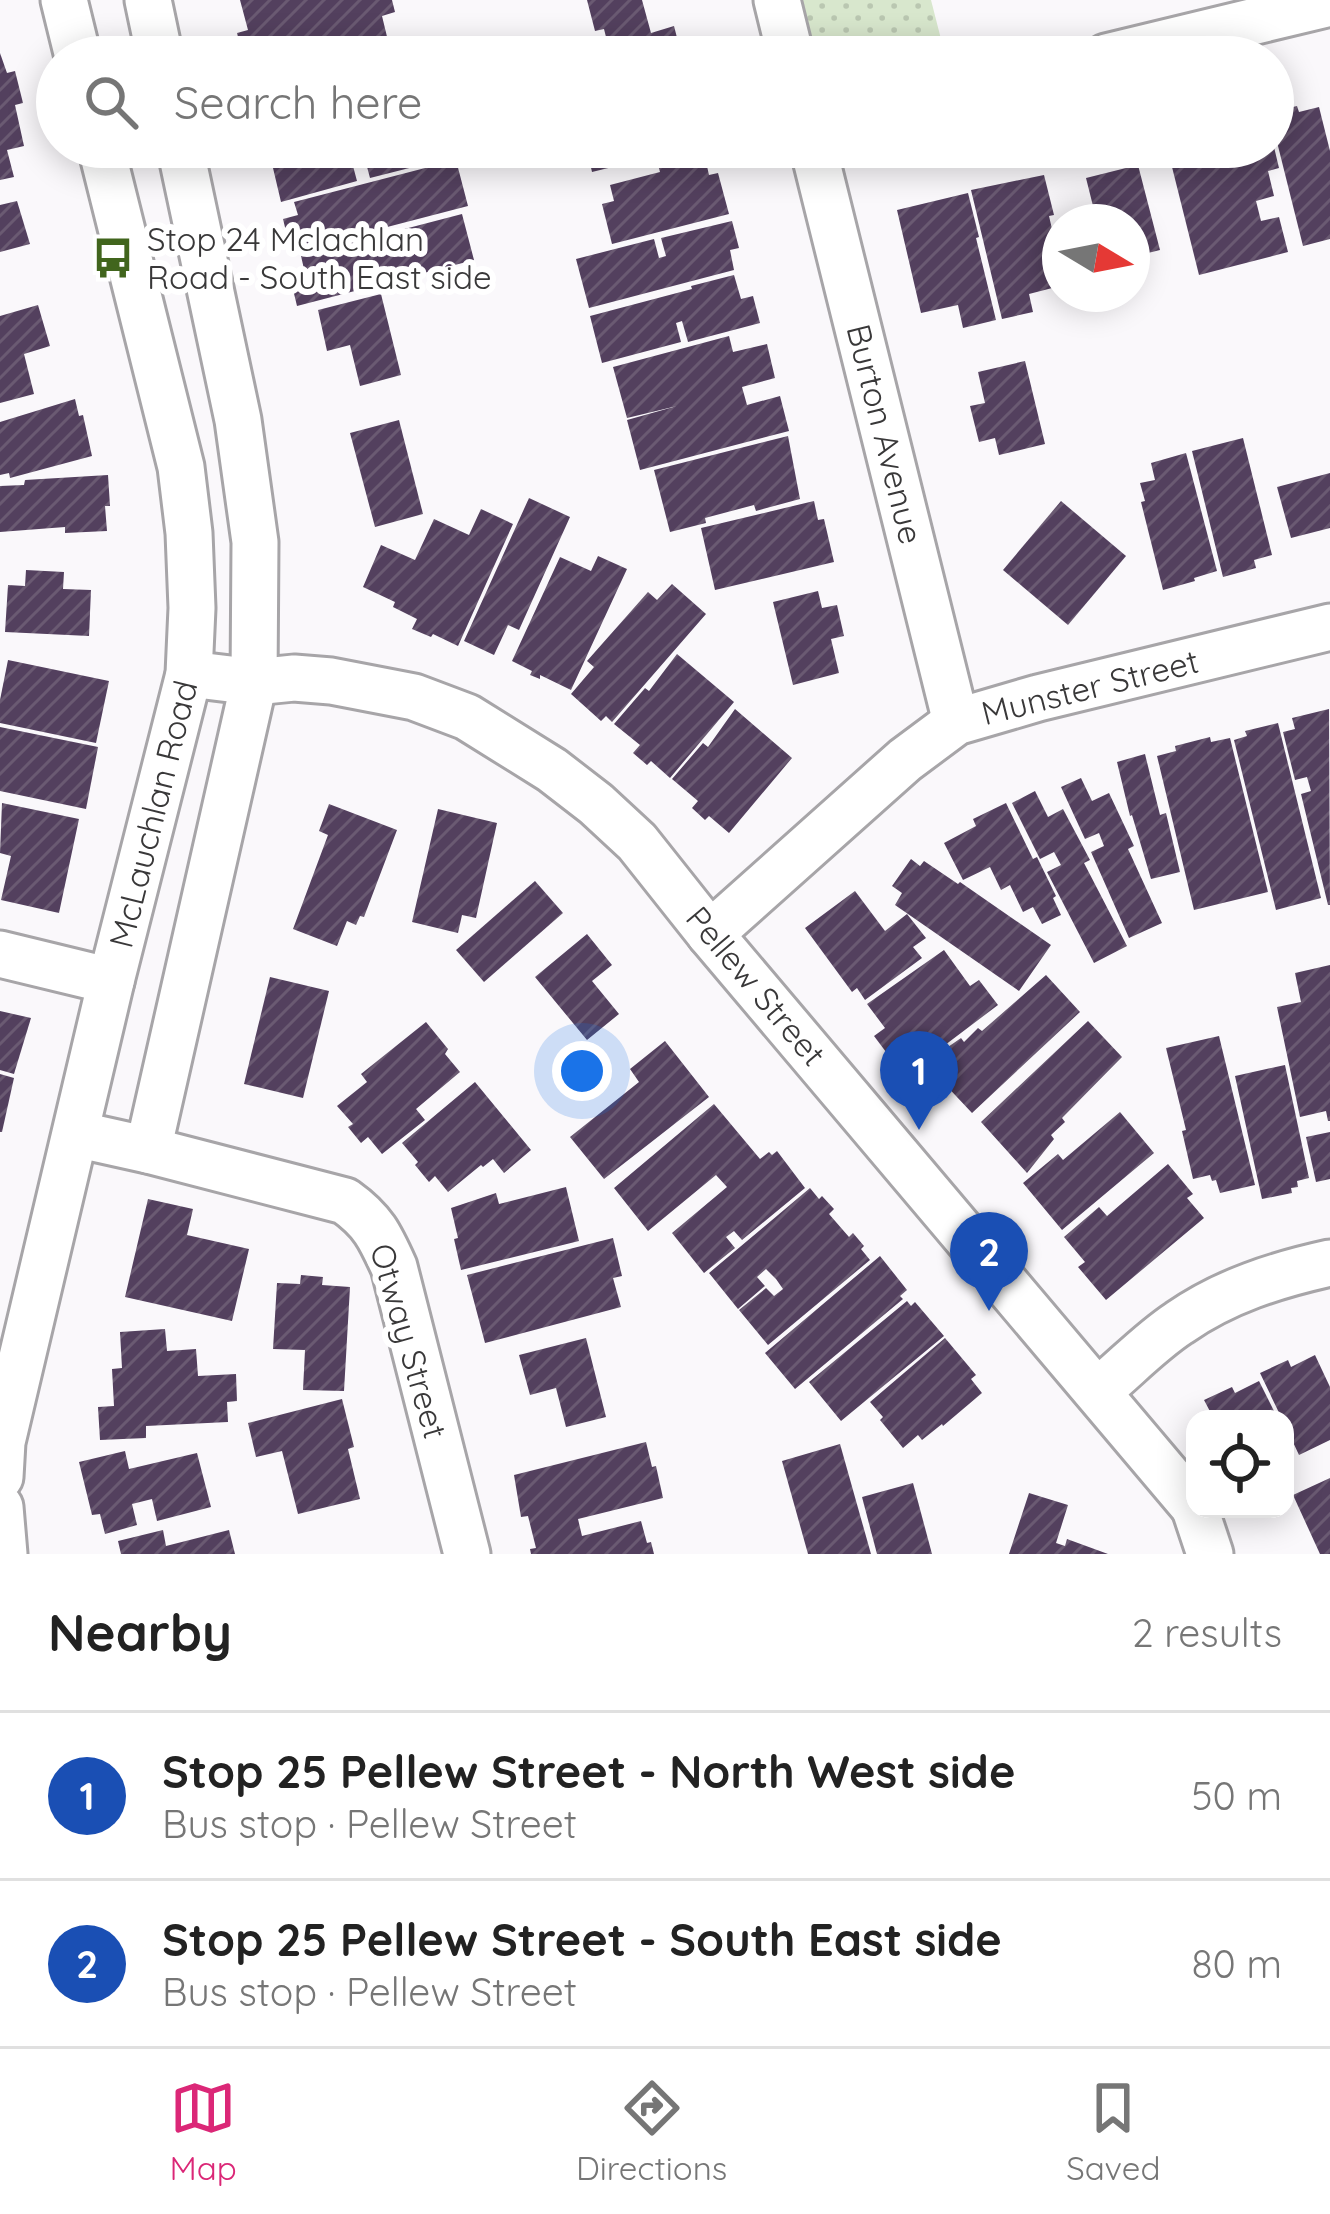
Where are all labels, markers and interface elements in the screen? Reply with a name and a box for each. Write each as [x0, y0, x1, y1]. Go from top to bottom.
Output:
search box [36, 36, 1294, 168]
icon: search [78, 69, 144, 135]
text: Search here [174, 74, 422, 130]
north arrow [1042, 204, 1150, 312]
place label: Stop 24 Mclachlan Road - South East side [147, 218, 492, 297]
bus stop icon: Stop 24 Mclachlan Road - South East side [90, 235, 136, 281]
street label: Burton Avenue [838, 320, 933, 548]
street label: Munster Street [977, 640, 1203, 733]
street label: McLauchlan Road [100, 676, 206, 952]
street label: Pellew Street [678, 898, 835, 1074]
pin: 1 [880, 1031, 958, 1130]
your location [552, 1041, 612, 1101]
pin: 2 [950, 1212, 1028, 1311]
street label: Otway Street [362, 1239, 457, 1443]
map controls [1186, 1410, 1294, 1518]
button: locate [1186, 1410, 1294, 1518]
text: Nearby [48, 1600, 232, 1664]
text: 2 results [1132, 1608, 1282, 1657]
text: Stop 25 Pellew Street - North West side [162, 1743, 1015, 1799]
text: 1 [79, 1771, 95, 1820]
text: 50 m [1191, 1771, 1282, 1820]
text: Bus stop · Pellew Street [162, 1799, 577, 1848]
text: Stop 25 Pellew Street - South East side [162, 1911, 1002, 1967]
text: 2 [76, 1939, 98, 1988]
text: 80 m [1192, 1939, 1282, 1988]
text: Bus stop · Pellew Street [162, 1967, 577, 2016]
tab: Map [170, 2075, 237, 2188]
tab: Directions [576, 2075, 727, 2188]
tab: Saved [1066, 2075, 1160, 2188]

